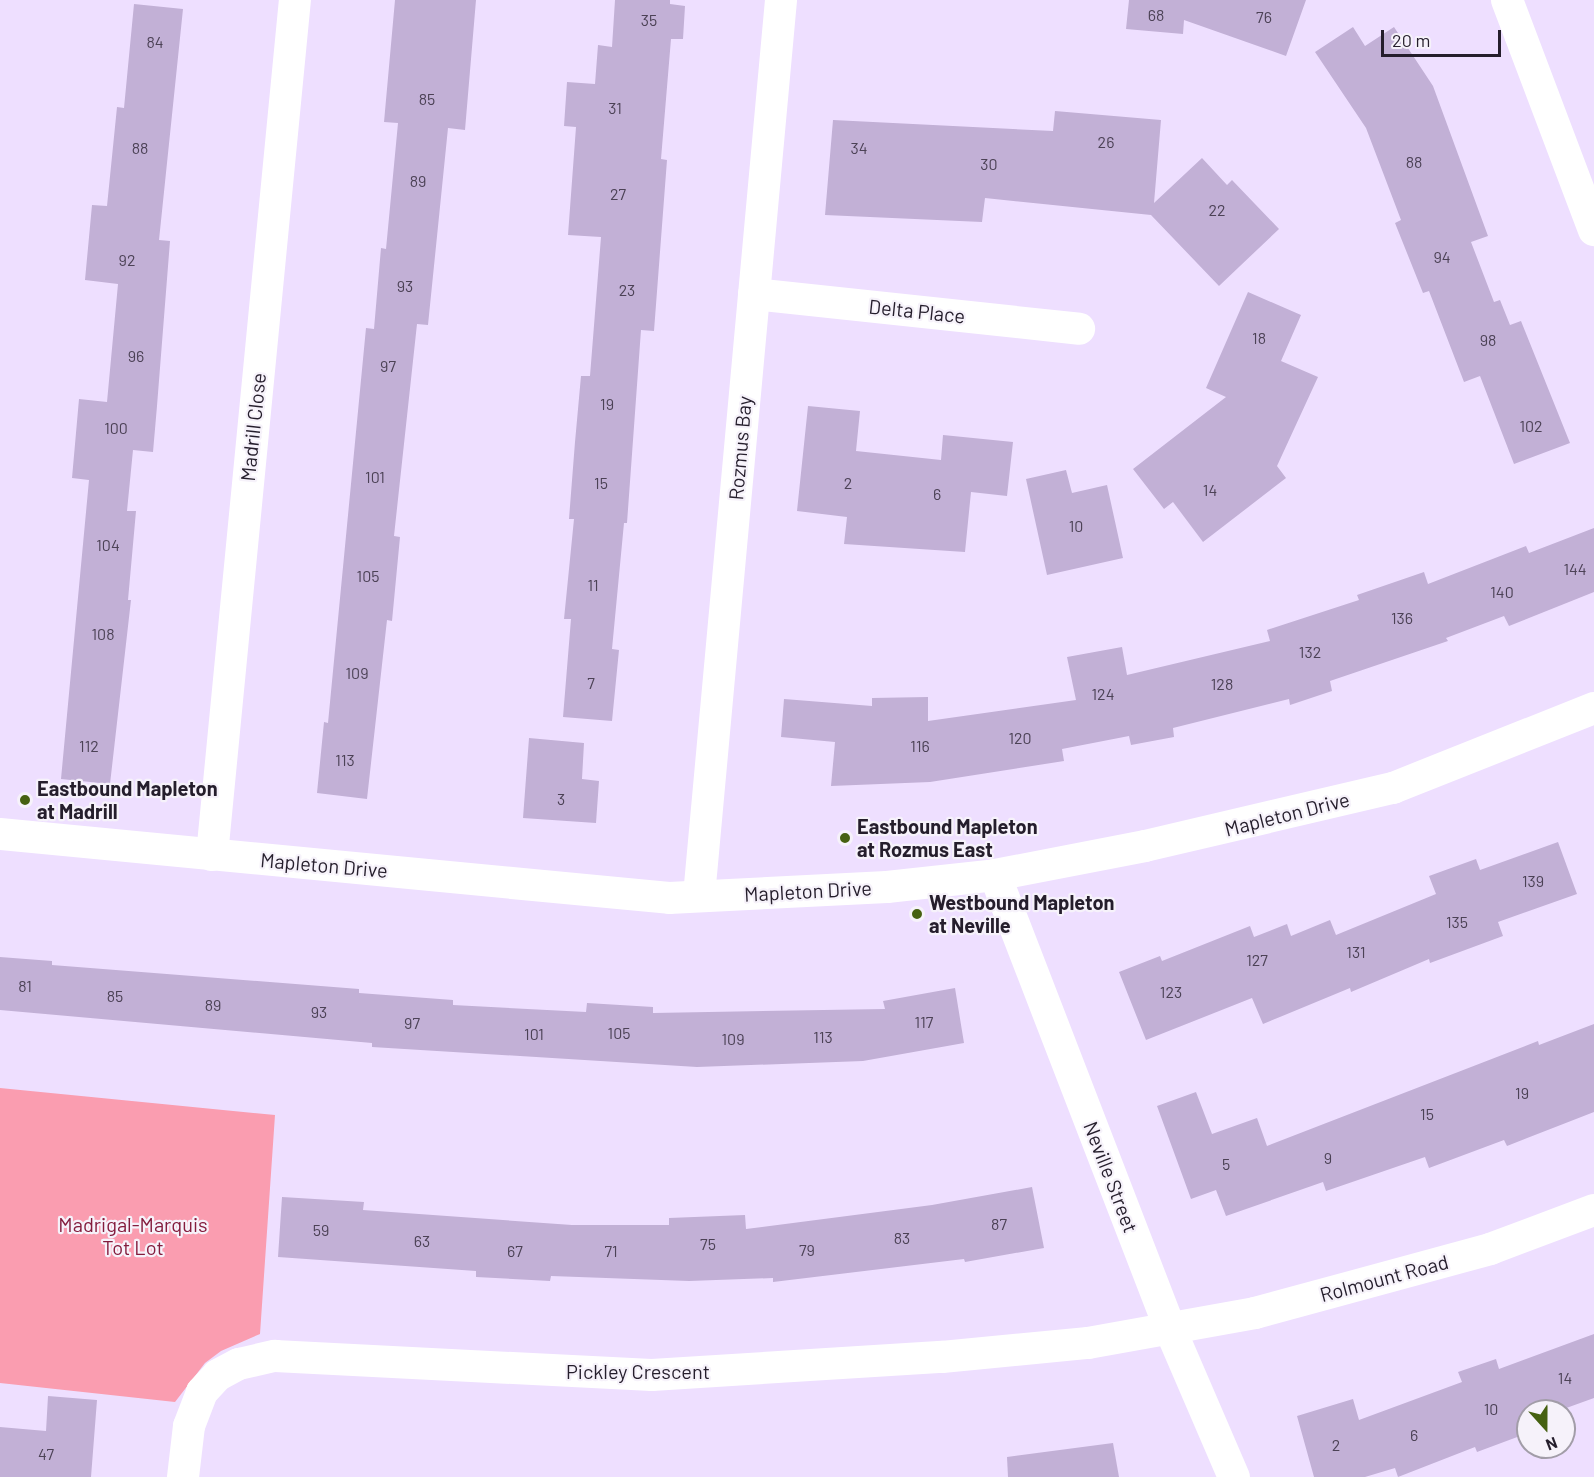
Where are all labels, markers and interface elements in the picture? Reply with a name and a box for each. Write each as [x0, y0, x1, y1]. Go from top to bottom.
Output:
house number: 68 [1148, 5, 1164, 25]
house number: 76 [1256, 7, 1272, 27]
house number: 35 [641, 10, 657, 30]
scale bar [1384, 18, 1504, 56]
text: 20 m [1392, 29, 1430, 51]
house number: 84 [146, 32, 164, 52]
house number: 85 [419, 89, 435, 109]
house number: 31 [608, 98, 622, 118]
house number: 26 [1098, 132, 1114, 152]
house number: 88 [132, 138, 148, 158]
house number: 34 [850, 138, 868, 158]
house number: 88 [1406, 152, 1422, 172]
house number: 30 [980, 154, 998, 174]
house number: 89 [410, 171, 426, 191]
house number: 27 [610, 184, 626, 204]
house number: 22 [1208, 200, 1226, 220]
house number: 94 [1433, 247, 1451, 267]
house number: 92 [119, 250, 135, 270]
house number: 93 [397, 276, 413, 296]
house number: 23 [619, 280, 635, 300]
street label: Delta Place [868, 294, 966, 328]
house number: 18 [1252, 328, 1266, 348]
house number: 98 [1480, 330, 1496, 350]
house number: 96 [128, 346, 144, 366]
house number: 97 [380, 356, 396, 376]
street label: Madrill Close [235, 372, 271, 482]
house number: 19 [600, 394, 614, 414]
street label: Rozmus Bay [723, 395, 757, 501]
house number: 102 [1519, 416, 1543, 436]
house number: 100 [104, 418, 128, 438]
house number: 101 [365, 467, 385, 487]
house number: 15 [594, 473, 608, 493]
house number: 2 [844, 473, 852, 493]
house number: 14 [1203, 480, 1217, 500]
house number: 6 [933, 484, 941, 504]
house number: 10 [1069, 516, 1083, 536]
house number: 104 [96, 535, 120, 555]
house number: 144 [1563, 559, 1587, 579]
house number: 105 [357, 566, 379, 586]
house number: 11 [587, 575, 599, 595]
house number: 140 [1490, 582, 1514, 602]
house number: 136 [1391, 608, 1413, 628]
house number: 108 [92, 624, 114, 644]
house number: 132 [1299, 642, 1321, 662]
house number: 109 [346, 663, 368, 683]
house number: 7 [587, 673, 595, 693]
house number: 128 [1211, 674, 1233, 694]
house number: 124 [1092, 684, 1114, 704]
house number: 120 [1008, 728, 1032, 748]
house number: 112 [79, 736, 99, 756]
house number: 116 [910, 736, 930, 756]
house number: 113 [335, 750, 355, 770]
place label: Eastbound Mapleton at Madrill [37, 777, 218, 824]
street label: Mapleton Drive [1222, 787, 1352, 841]
house number: 3 [557, 789, 565, 809]
marker: Eastbound Mapleton at Madrill [18, 793, 32, 807]
place label: Eastbound Mapleton at Rozmus East [857, 814, 1038, 861]
marker: Eastbound Mapleton at Rozmus East [838, 831, 852, 845]
street label: Mapleton Drive [259, 847, 389, 883]
house number: 139 [1522, 871, 1544, 891]
street label: Mapleton Drive [744, 876, 872, 906]
place label: Westbound Mapleton at Neville [929, 891, 1115, 938]
marker: Westbound Mapleton at Neville [910, 907, 924, 921]
house number: 135 [1446, 912, 1468, 932]
house number: 131 [1346, 942, 1366, 962]
house number: 127 [1246, 950, 1268, 970]
house number: 81 [18, 976, 32, 996]
house number: 123 [1160, 982, 1182, 1002]
house number: 85 [107, 986, 123, 1006]
house number: 89 [205, 995, 221, 1015]
house number: 93 [311, 1002, 327, 1022]
house number: 117 [915, 1012, 933, 1032]
house number: 97 [404, 1013, 420, 1033]
house number: 105 [608, 1023, 630, 1043]
house number: 101 [524, 1024, 544, 1044]
house number: 113 [813, 1027, 833, 1047]
house number: 109 [722, 1029, 744, 1049]
house number: 19 [1515, 1083, 1529, 1103]
house number: 15 [1420, 1104, 1434, 1124]
street label: Neville Street [1079, 1118, 1143, 1236]
house number: 9 [1324, 1148, 1332, 1168]
house number: 5 [1222, 1154, 1230, 1174]
park label: Madrigal-Marquis Tot Lot [58, 1212, 208, 1259]
house number: 87 [991, 1214, 1007, 1234]
house number: 59 [313, 1220, 329, 1240]
house number: 83 [894, 1228, 910, 1248]
house number: 63 [414, 1231, 430, 1251]
house number: 75 [700, 1234, 716, 1254]
house number: 79 [799, 1240, 815, 1260]
house number: 67 [507, 1241, 523, 1261]
house number: 71 [604, 1241, 618, 1261]
street label: Rolmount Road [1317, 1249, 1451, 1307]
street label: Pickley Crescent [566, 1359, 710, 1383]
house number: 14 [1558, 1368, 1572, 1388]
house number: 10 [1484, 1399, 1498, 1419]
north arrow [1516, 1399, 1576, 1459]
house number: 6 [1410, 1425, 1418, 1445]
text: N [1544, 1434, 1560, 1455]
house number: 2 [1332, 1435, 1340, 1455]
house number: 47 [38, 1444, 54, 1464]

